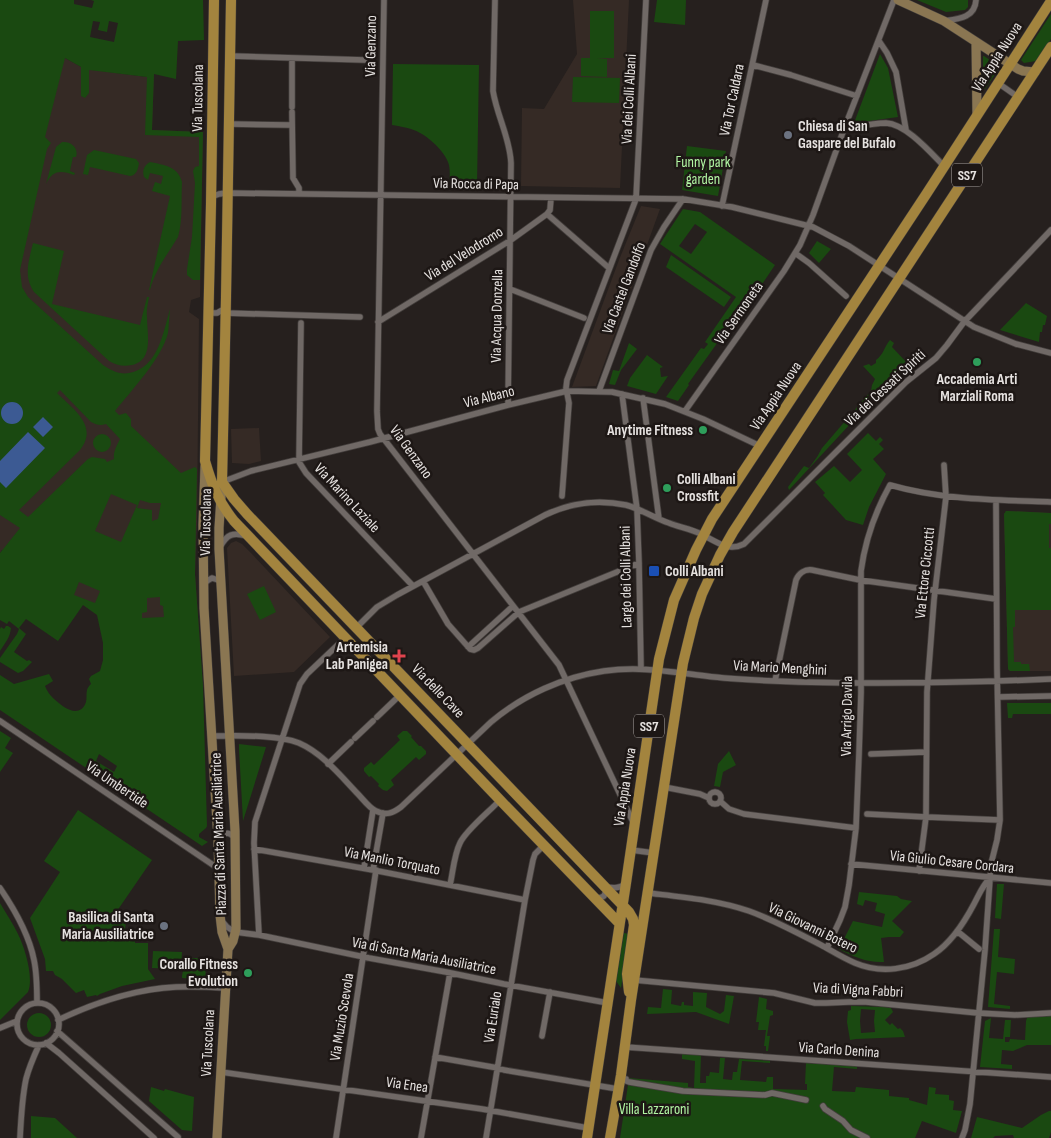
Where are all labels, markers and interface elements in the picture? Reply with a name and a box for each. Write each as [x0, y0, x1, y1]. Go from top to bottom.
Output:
street label: Via Genzano [361, 15, 381, 77]
street label: Via Appia Nuova [967, 18, 1027, 95]
street label: Via dei Colli Albani [617, 53, 641, 145]
street label: Via Tor Caldara [715, 62, 749, 138]
street label: Via Tuscolana [188, 64, 208, 132]
place label: Chiesa di San Gaspare del Bufalo [798, 117, 896, 153]
marker: Chiesa di San Gaspare del Bufalo [782, 129, 794, 141]
park label: Funny park garden [676, 153, 731, 189]
road number: SS7 [952, 164, 982, 186]
street label: Via Rocca di Papa [433, 174, 519, 194]
street label: Via del Velodromo [421, 222, 507, 286]
street label: Via Castel Gandolfo [598, 239, 650, 337]
street label: Via Acqua Donzella [487, 269, 507, 363]
street label: Via Sermoneta [710, 277, 768, 348]
street label: Via dei Cessati Spiriti [840, 345, 930, 431]
marker: Accademia Arti Marziali Roma [971, 356, 983, 368]
street label: Via Appia Nuova [746, 358, 806, 434]
place label: Accademia Arti Marziali Roma [936, 370, 1017, 406]
street label: Via Albano [462, 382, 516, 412]
place label: Anytime Fitness [606, 421, 693, 440]
street label: Via Genzano [385, 422, 437, 482]
marker: Anytime Fitness [697, 424, 709, 436]
street label: Via Marino Laziale [310, 459, 384, 537]
place label: Colli Albani Crossfit [677, 470, 735, 506]
marker: Colli Albani Crossfit [661, 482, 673, 494]
street label: Via Tuscolana [196, 488, 216, 556]
street label: Largo dei Colli Albani [616, 526, 636, 628]
street label: Via Ettore Ciccotti [911, 526, 939, 620]
place label: Colli Albani [665, 562, 723, 581]
marker: Colli Albani [647, 564, 661, 578]
place label: Artemisia Lab Panigea [326, 638, 388, 674]
marker: Artemisia Lab Panigea [392, 649, 406, 663]
street label: Via Mario Menghini [733, 656, 828, 680]
street label: Via delle Cave [407, 660, 469, 722]
street label: Via Arrigo Davila [837, 675, 857, 756]
road number: SS7 [634, 714, 664, 738]
street label: Via Appia Nuova [609, 746, 641, 828]
street label: Piazza di Santa Maria Ausiliatrice [207, 752, 231, 916]
street label: Via Umbertide [82, 757, 152, 813]
street label: Via Manlio Torquato [342, 842, 442, 880]
street label: Via Giulio Cesare Cordara [889, 846, 1015, 878]
street label: Via Giovanni Botero [765, 898, 861, 958]
place label: Basilica di Santa Maria Ausiliatrice [62, 908, 154, 944]
marker: Basilica di Santa Maria Ausiliatrice [158, 920, 170, 932]
street label: Via di Santa Maria Ausiliatrice [350, 933, 498, 979]
place label: Corallo Fitness Evolution [160, 955, 238, 991]
marker: Corallo Fitness Evolution [242, 967, 254, 979]
street label: Via Muzio Scevola [326, 972, 358, 1062]
street label: Via di Vigna Fabbri [813, 978, 904, 1002]
street label: Via Eurialo [480, 990, 506, 1044]
street label: Via Tuscolana [197, 1009, 219, 1077]
street label: Via Carlo Denina [798, 1038, 880, 1062]
street label: Via Enea [385, 1073, 429, 1097]
park label: Villa Lazzaroni [619, 1100, 690, 1119]

